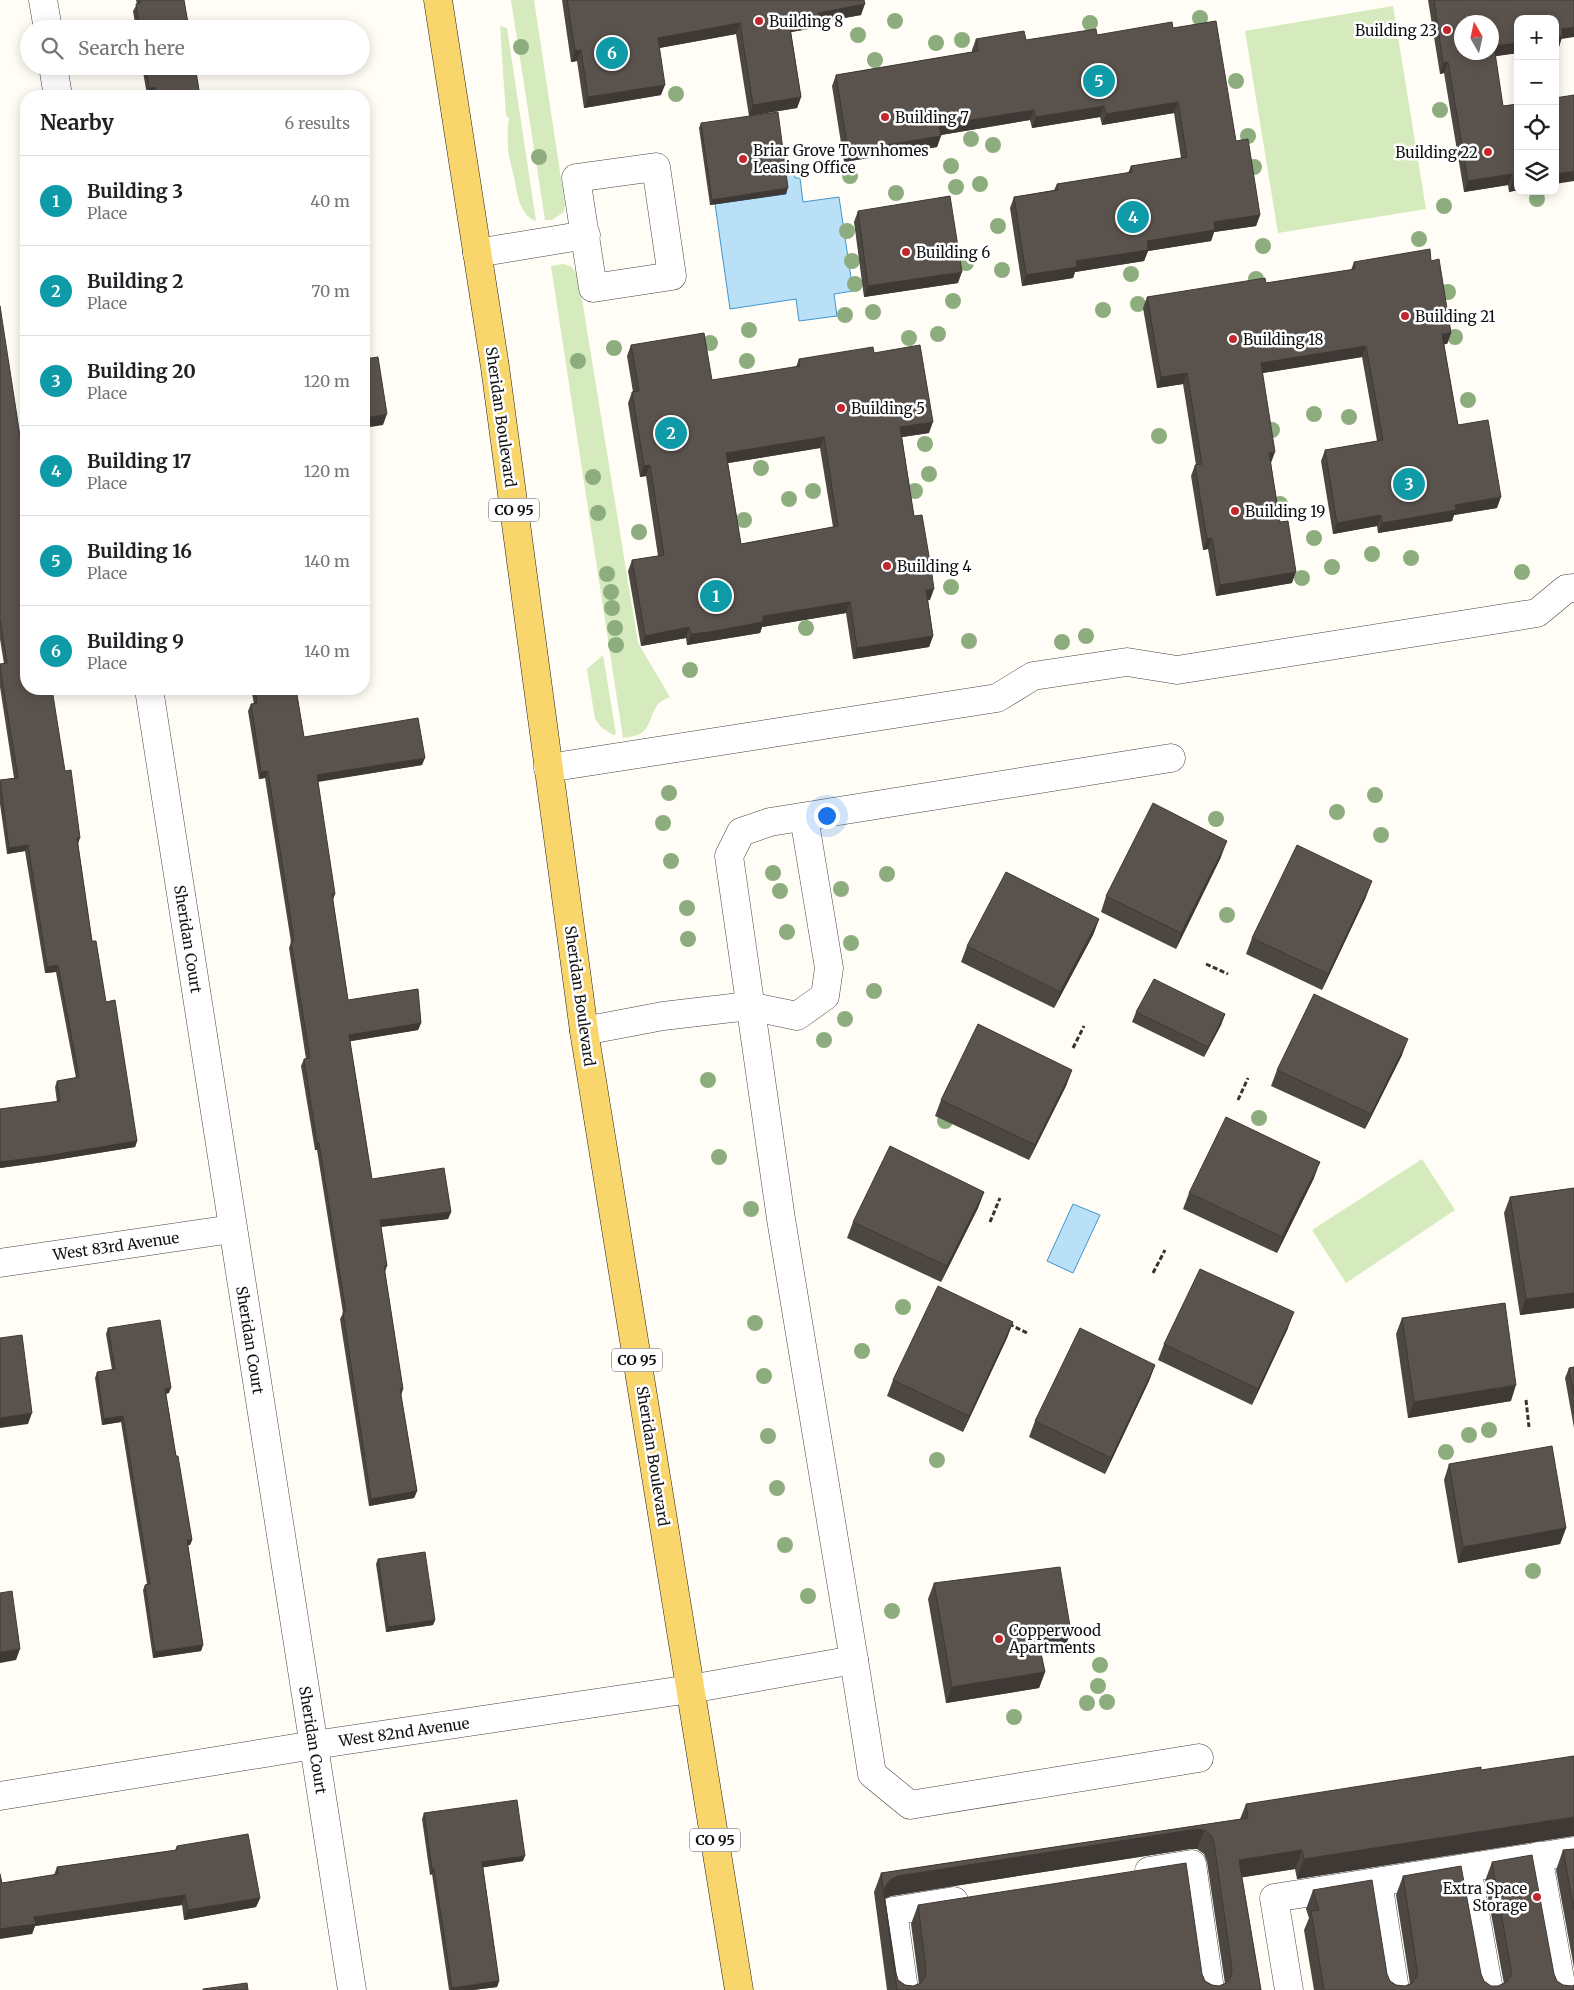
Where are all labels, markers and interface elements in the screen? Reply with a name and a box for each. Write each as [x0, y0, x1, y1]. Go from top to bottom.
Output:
place label: Building 8 [769, 12, 843, 31]
marker: Building 8 [753, 15, 765, 27]
north arrow [1454, 15, 1499, 60]
map controls [1514, 15, 1559, 195]
button: + [1514, 15, 1559, 60]
search box [20, 20, 370, 75]
place label: Building 23 [1355, 21, 1437, 40]
marker: Building 23 [1441, 24, 1453, 36]
icon: search [38, 34, 66, 62]
pin: 6 [596, 34, 628, 72]
text: Search here [78, 36, 185, 60]
button: − [1514, 60, 1559, 105]
pin: 5 [1083, 62, 1115, 100]
button: locate [1514, 105, 1559, 150]
place label: Building 7 [895, 108, 969, 127]
text: Nearby [40, 109, 114, 136]
marker: Building 7 [879, 111, 891, 123]
text: 6 results [285, 113, 350, 133]
place label: Briar Grove Townhomes Leasing Office [753, 141, 929, 177]
place label: Building 22 [1395, 143, 1478, 162]
marker: Building 22 [1482, 146, 1494, 158]
button: layers [1514, 150, 1559, 195]
marker: Briar Grove Townhomes Leasing Office [737, 153, 749, 165]
text: Building 3 [87, 179, 183, 203]
text: 1 [52, 191, 60, 211]
text: 40 m [310, 191, 350, 211]
pin: 4 [1117, 198, 1149, 236]
text: Place [87, 203, 127, 223]
place label: Building 6 [916, 243, 990, 262]
marker: Building 6 [900, 246, 912, 258]
text: Building 2 [87, 269, 183, 293]
text: 2 [51, 281, 61, 301]
text: 70 m [311, 281, 350, 301]
text: Place [87, 293, 127, 313]
place label: Building 21 [1415, 307, 1496, 326]
marker: Building 21 [1399, 310, 1411, 322]
place label: Building 18 [1243, 330, 1323, 349]
marker: Building 18 [1227, 333, 1239, 345]
street label: Sheridan Boulevard [482, 346, 520, 488]
text: Building 20 [87, 359, 196, 383]
text: 3 [51, 371, 61, 391]
text: 120 m [304, 371, 350, 391]
text: Place [87, 383, 127, 403]
place label: Building 5 [851, 399, 925, 418]
marker: Building 5 [835, 402, 847, 414]
pin: 2 [655, 414, 687, 452]
text: Building 17 [87, 449, 191, 473]
text: 4 [51, 461, 61, 481]
text: 120 m [304, 461, 350, 481]
pin: 3 [1393, 465, 1425, 503]
text: Place [87, 473, 127, 493]
road number: CO 95 [489, 498, 539, 522]
place label: Building 19 [1245, 502, 1325, 521]
marker: Building 19 [1229, 505, 1241, 517]
text: Building 16 [87, 539, 192, 563]
text: 5 [51, 551, 61, 571]
text: 140 m [304, 551, 350, 571]
place label: Building 4 [897, 557, 971, 576]
marker: Building 4 [881, 560, 893, 572]
text: Place [87, 563, 127, 583]
pin: 1 [700, 577, 732, 615]
text: Building 9 [87, 629, 184, 653]
text: 6 [51, 641, 61, 661]
text: 140 m [304, 641, 350, 661]
text: Place [87, 653, 127, 673]
your location [814, 803, 840, 829]
street label: Sheridan Court [170, 884, 206, 994]
street label: Sheridan Boulevard [561, 925, 599, 1067]
street label: West 83rd Avenue [51, 1228, 180, 1264]
street label: Sheridan Court [232, 1285, 268, 1395]
road number: CO 95 [612, 1348, 662, 1372]
street label: Sheridan Boulevard [633, 1385, 673, 1527]
place label: Copperwood Apartments [1008, 1621, 1101, 1657]
marker: Copperwood Apartments [993, 1633, 1005, 1645]
street label: Sheridan Court [295, 1685, 331, 1795]
street label: West 82nd Avenue [336, 1713, 471, 1751]
road number: CO 95 [690, 1828, 740, 1852]
place label: Extra Space Storage [1443, 1879, 1527, 1915]
marker: Extra Space Storage [1531, 1891, 1543, 1903]

